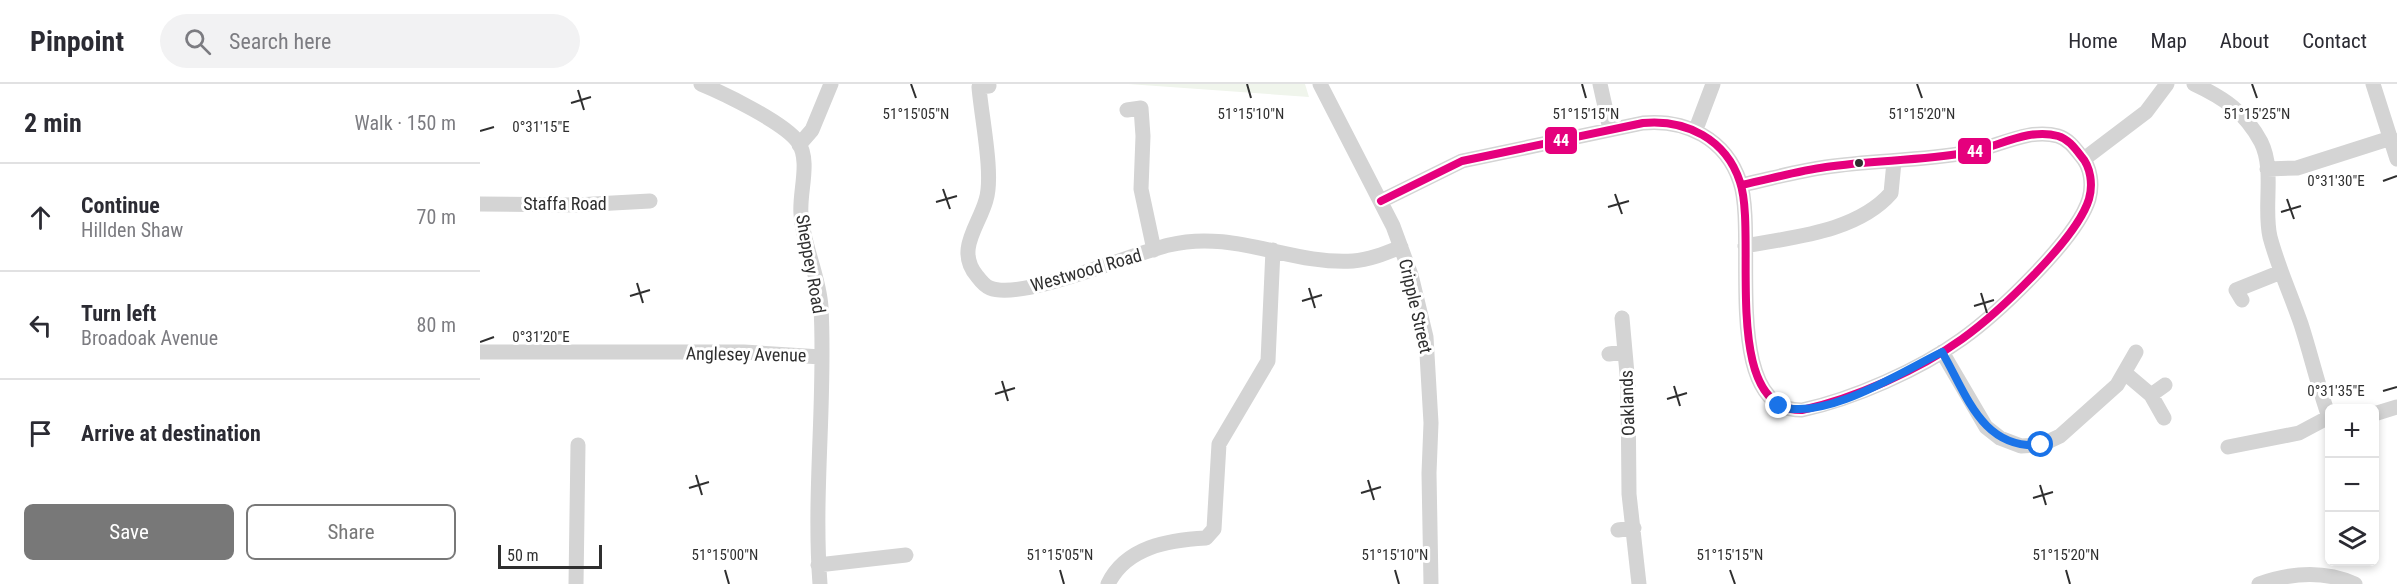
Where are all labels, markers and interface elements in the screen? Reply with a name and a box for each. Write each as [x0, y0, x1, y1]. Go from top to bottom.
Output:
search box [160, 14, 580, 68]
text: Pinpoint [30, 25, 124, 58]
icon: search [181, 25, 214, 58]
text: Search here [229, 29, 331, 54]
text: Home [2068, 29, 2118, 53]
text: Map [2151, 29, 2187, 53]
text: About [2220, 29, 2269, 53]
text: Contact [2302, 29, 2367, 53]
text: 51°15'05"N [883, 105, 949, 123]
text: 51°15'10"N [1218, 105, 1284, 123]
text: 51°15'15"N [1553, 105, 1619, 123]
text: 51°15'20"N [1889, 105, 1955, 123]
text: 51°15'25"N [2224, 105, 2290, 123]
text: 2 min [24, 108, 82, 138]
text: Walk · 150 m [355, 111, 456, 135]
text: 0°31'15"E [512, 118, 570, 136]
line badge: 44 [1544, 126, 1578, 155]
text: 44 [1553, 131, 1569, 150]
line badge: 44 [1957, 137, 1992, 165]
text: 44 [1967, 142, 1983, 161]
unlabelled marker [1853, 157, 1865, 169]
text: 0°31'30"E [2307, 172, 2365, 190]
text: Continue [81, 193, 160, 218]
street label: Staffa Road [523, 193, 607, 214]
icon: ahead [24, 201, 57, 234]
text: 70 m [417, 205, 456, 229]
street label: Sheppey Road [792, 213, 830, 315]
text: Hillden Shaw [81, 218, 183, 242]
street label: Westwood Road [1028, 244, 1144, 296]
street label: Cripple Street [1395, 257, 1437, 355]
text: Turn left [81, 301, 156, 326]
icon: left [24, 309, 57, 342]
text: 80 m [417, 313, 456, 337]
text: Broadoak Avenue [81, 326, 218, 350]
text: 0°31'20"E [512, 328, 570, 346]
street label: Anglesey Avenue [686, 342, 806, 366]
street label: Oaklands [1615, 370, 1639, 436]
text: 0°31'35"E [2307, 382, 2365, 400]
route end [1765, 392, 1791, 418]
map controls [2325, 404, 2379, 566]
button: + [2325, 404, 2379, 458]
icon: arrive [24, 417, 57, 450]
text: Arrive at destination [81, 421, 261, 446]
route start [2027, 431, 2053, 457]
button: − [2325, 458, 2379, 512]
button: Save [24, 504, 234, 560]
button: Share [246, 504, 456, 560]
button: layers [2325, 512, 2379, 566]
scale bar [498, 542, 602, 570]
text: 50 m [507, 546, 539, 565]
text: 51°15'00"N [692, 546, 758, 564]
text: 51°15'05"N [1027, 546, 1093, 564]
text: 51°15'10"N [1362, 546, 1428, 564]
text: 51°15'15"N [1697, 546, 1763, 564]
text: 51°15'20"N [2033, 546, 2099, 564]

